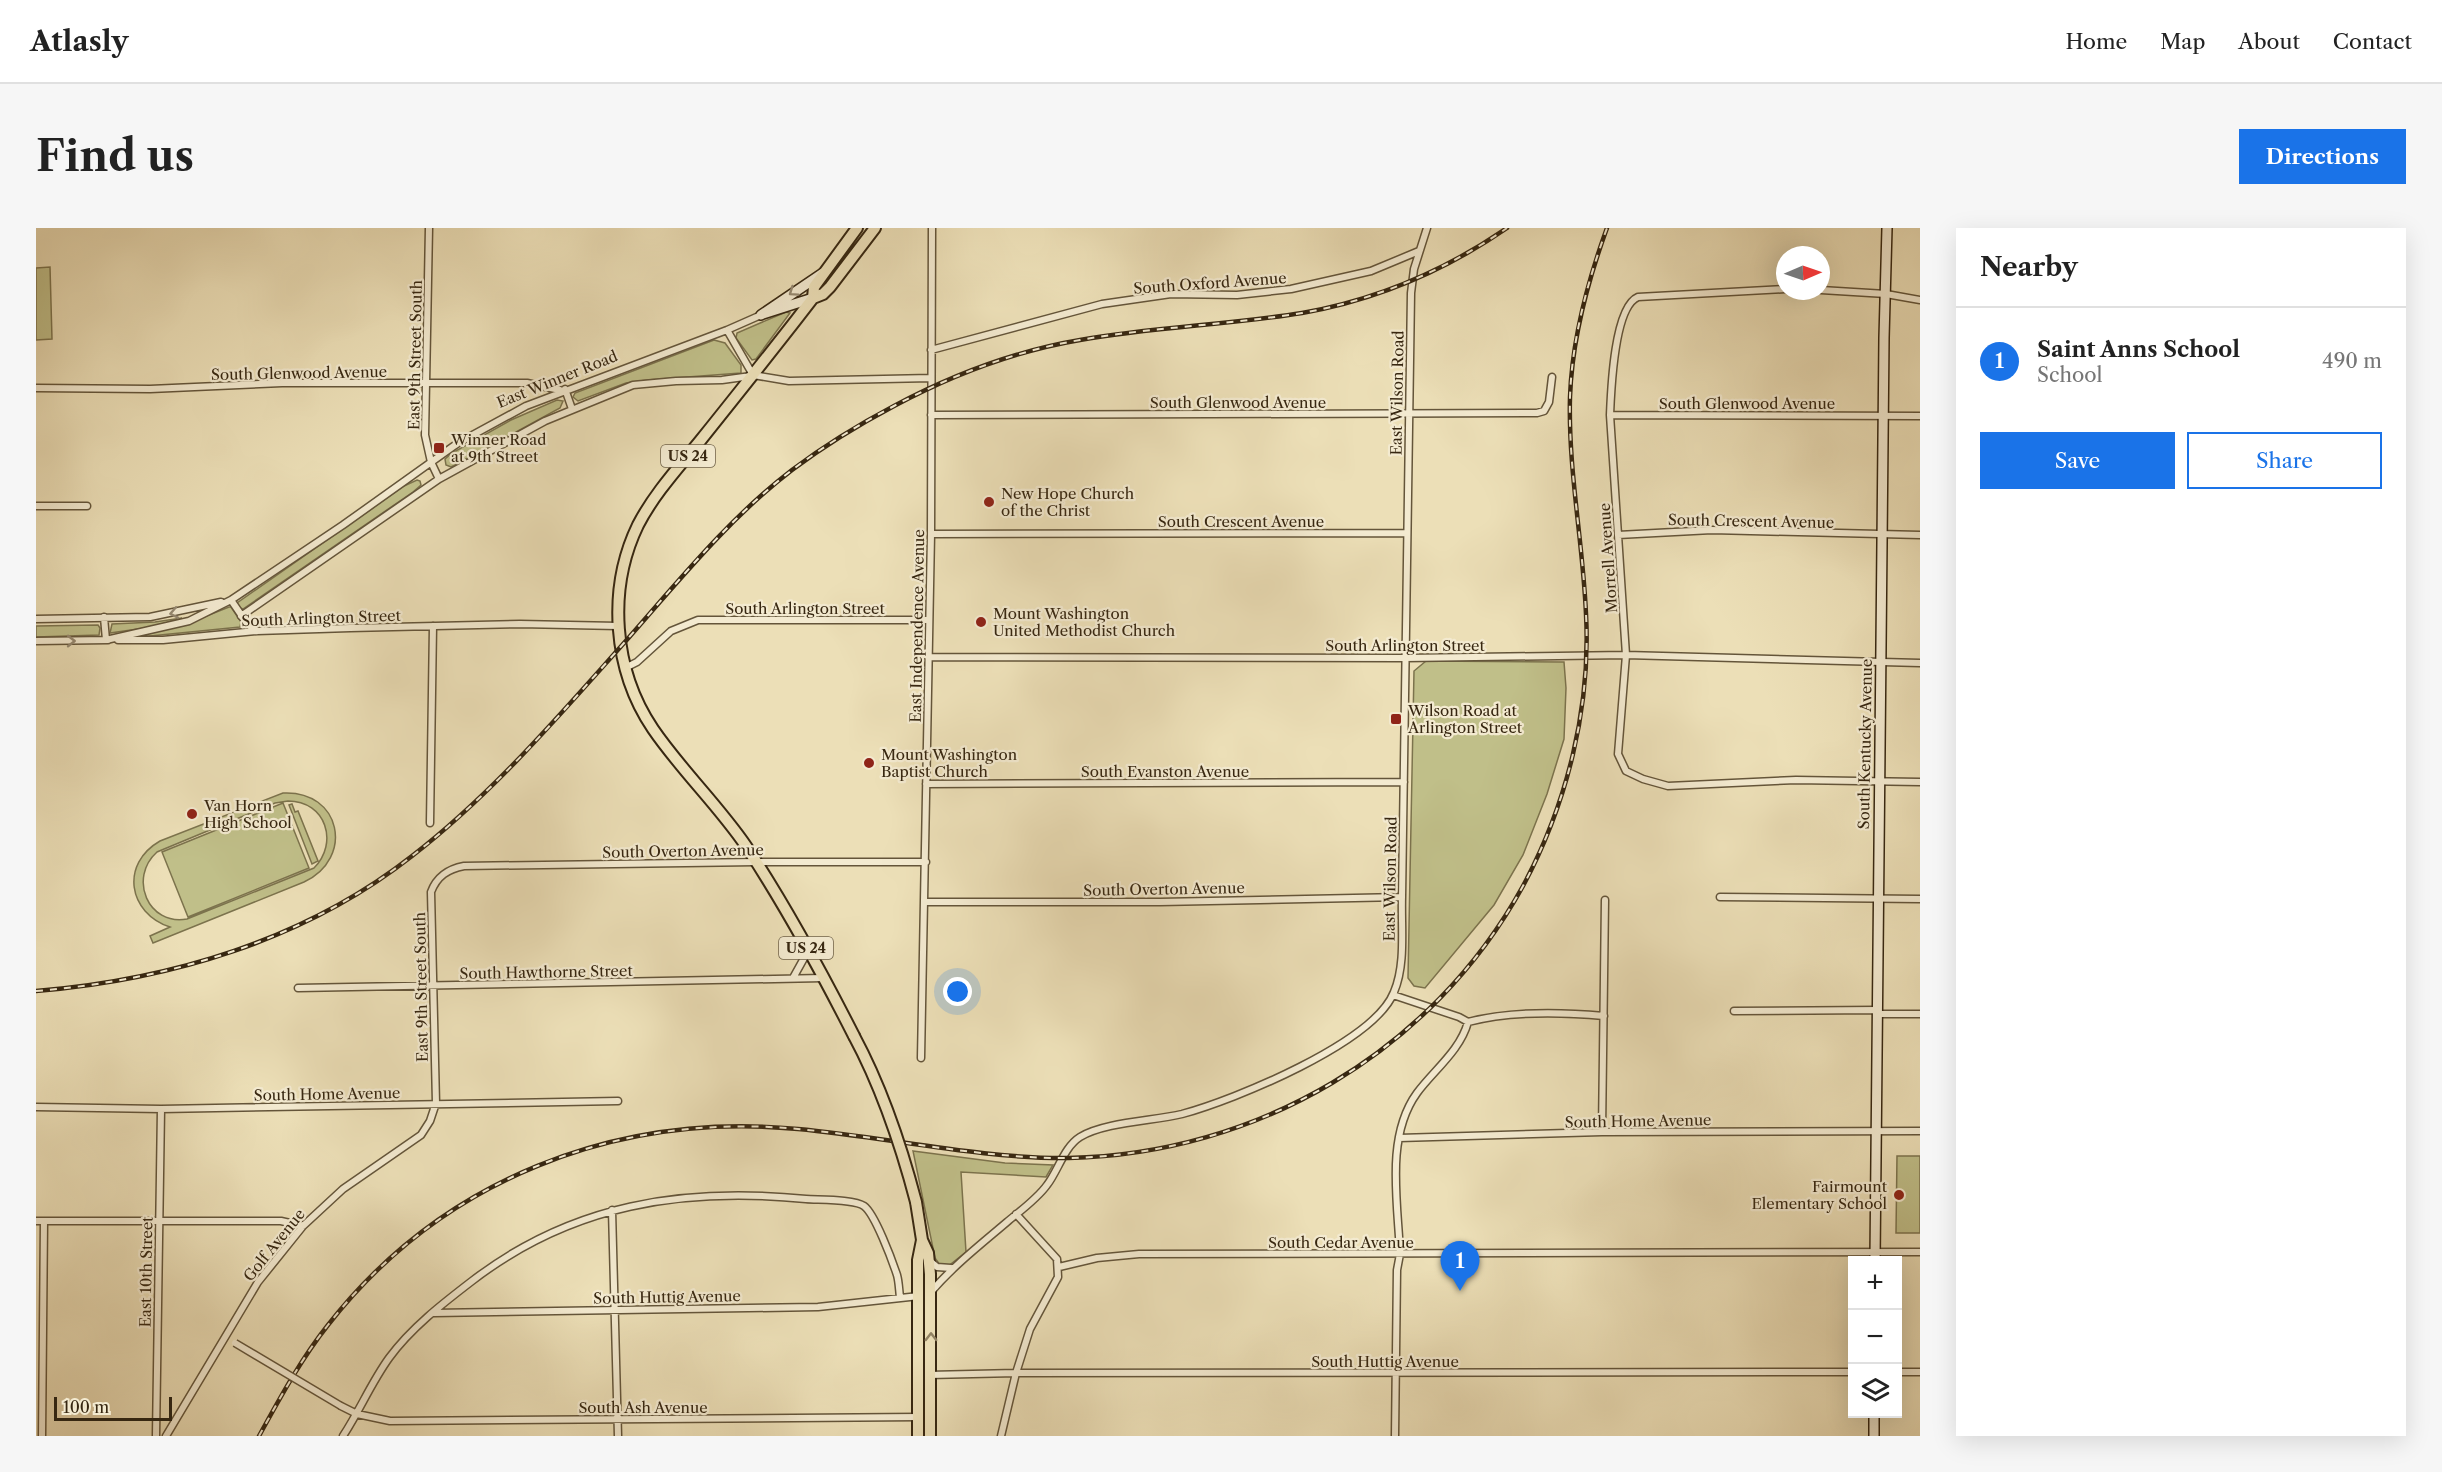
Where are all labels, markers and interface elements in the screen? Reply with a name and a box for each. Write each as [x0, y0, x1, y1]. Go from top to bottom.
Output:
text: Atlasly [30, 24, 129, 58]
text: Home [2066, 29, 2127, 54]
text: Map [2160, 29, 2205, 54]
text: About [2238, 29, 2300, 54]
text: Contact [2333, 29, 2412, 54]
button: Directions [2239, 129, 2406, 184]
text: Find us [36, 130, 194, 182]
north arrow [1776, 246, 1830, 300]
text: Nearby [1980, 251, 2078, 283]
street label: South Oxford Avenue [1133, 268, 1287, 298]
street label: East 9th Street South [404, 279, 426, 430]
one-way arrow [788, 285, 799, 296]
street label: East Wilson Road [1386, 330, 1408, 456]
text: Saint Anns School [2037, 336, 2240, 363]
street label: East Winner Road [494, 346, 620, 412]
text: 1 [1995, 349, 2004, 373]
text: 490 m [2322, 349, 2382, 373]
street label: South Glenwood Avenue [211, 362, 387, 384]
text: School [2037, 363, 2102, 387]
street label: South Glenwood Avenue [1150, 393, 1326, 412]
street label: South Glenwood Avenue [1659, 394, 1835, 413]
place label: Winner Road at 9th Street [450, 430, 546, 466]
button: Save [1980, 432, 2175, 489]
button: Share [2187, 432, 2382, 489]
marker: Winner Road at 9th Street [432, 441, 446, 455]
road number: US 24 [661, 445, 715, 467]
place label: New Hope Church of the Christ [1001, 484, 1135, 520]
marker: New Hope Church of the Christ [982, 495, 996, 509]
street label: Morrell Avenue [1595, 502, 1621, 614]
street label: South Crescent Avenue [1668, 510, 1834, 532]
street label: South Crescent Avenue [1158, 512, 1324, 531]
street label: East Independence Avenue [906, 529, 928, 723]
street label: South Arlington Street [725, 599, 886, 618]
place label: Mount Washington United Methodist Church [993, 604, 1176, 640]
one-way arrow [169, 606, 179, 619]
street label: South Arlington Street [241, 606, 402, 630]
marker: Mount Washington United Methodist Church [974, 615, 988, 629]
one-way arrow [66, 635, 75, 647]
street label: South Arlington Street [1325, 636, 1486, 655]
street label: South Kentucky Avenue [1854, 659, 1876, 829]
place label: Wilson Road at Arlington Street [1407, 701, 1523, 737]
marker: Wilson Road at Arlington Street [1389, 712, 1403, 726]
place label: Mount Washington Baptist Church [881, 745, 1018, 781]
marker: Mount Washington Baptist Church [862, 756, 876, 770]
street label: South Evanston Avenue [1081, 762, 1249, 781]
place label: Van Horn High School [203, 796, 292, 832]
marker: Van Horn High School [185, 807, 199, 821]
street label: East Wilson Road [1379, 816, 1401, 942]
street label: South Overton Avenue [602, 840, 764, 862]
street label: South Overton Avenue [1083, 878, 1245, 900]
street label: East 9th Street South [410, 911, 432, 1062]
road number: US 24 [779, 937, 833, 959]
street label: South Hawthorne Street [459, 961, 633, 983]
your location [943, 977, 972, 1006]
street label: South Home Avenue [253, 1083, 401, 1105]
street label: South Home Avenue [1564, 1110, 1712, 1132]
place label: Fairmount Elementary School [1752, 1177, 1888, 1213]
marker: Fairmount Elementary School [1892, 1188, 1906, 1202]
street label: Golf Avenue [239, 1205, 309, 1285]
street label: East 10th Street [136, 1216, 156, 1328]
street label: South Cedar Avenue [1268, 1233, 1414, 1252]
pin: 1 [1440, 1242, 1480, 1291]
map controls [1848, 1256, 1902, 1418]
button: + [1848, 1256, 1902, 1310]
street label: South Huttig Avenue [593, 1286, 741, 1308]
button: − [1848, 1310, 1902, 1364]
one-way arrow [925, 1333, 937, 1342]
street label: South Huttig Avenue [1311, 1352, 1459, 1371]
button: layers [1848, 1364, 1902, 1418]
scale bar [54, 1394, 172, 1422]
text: 100 m [63, 1397, 109, 1417]
street label: South Ash Avenue [578, 1398, 708, 1417]

